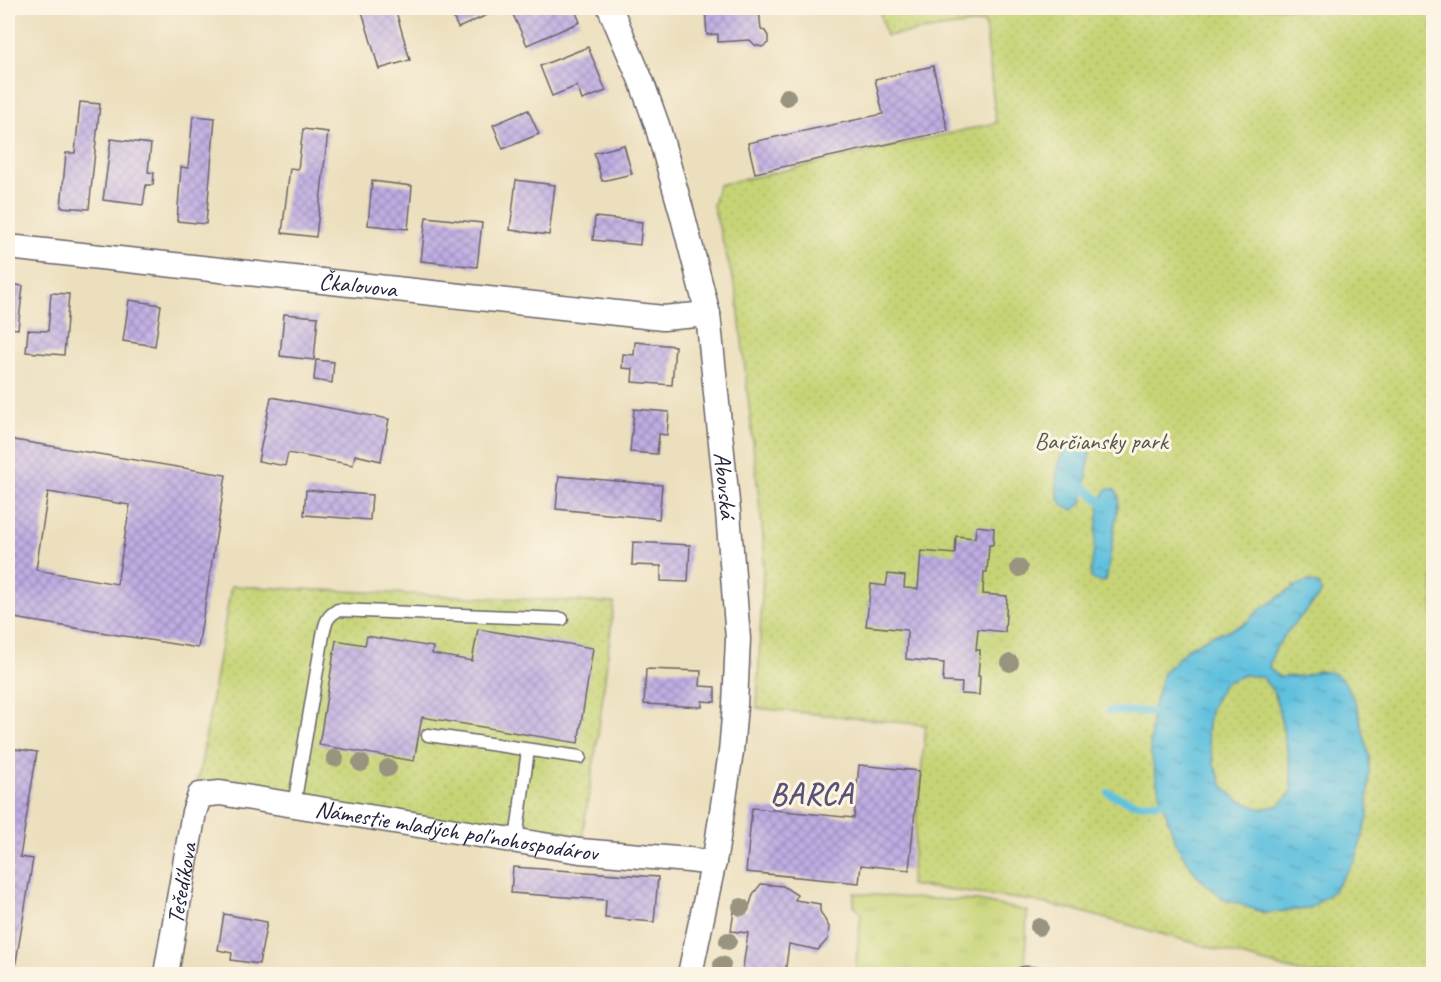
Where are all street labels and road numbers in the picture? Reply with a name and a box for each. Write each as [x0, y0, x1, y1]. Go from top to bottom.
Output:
street label: Čkalovova [318, 266, 400, 304]
street label: Abovská [707, 451, 744, 522]
street label: Námestie mladých poľnohospodárov [313, 794, 601, 868]
street label: Tešedíkova [160, 839, 204, 926]

